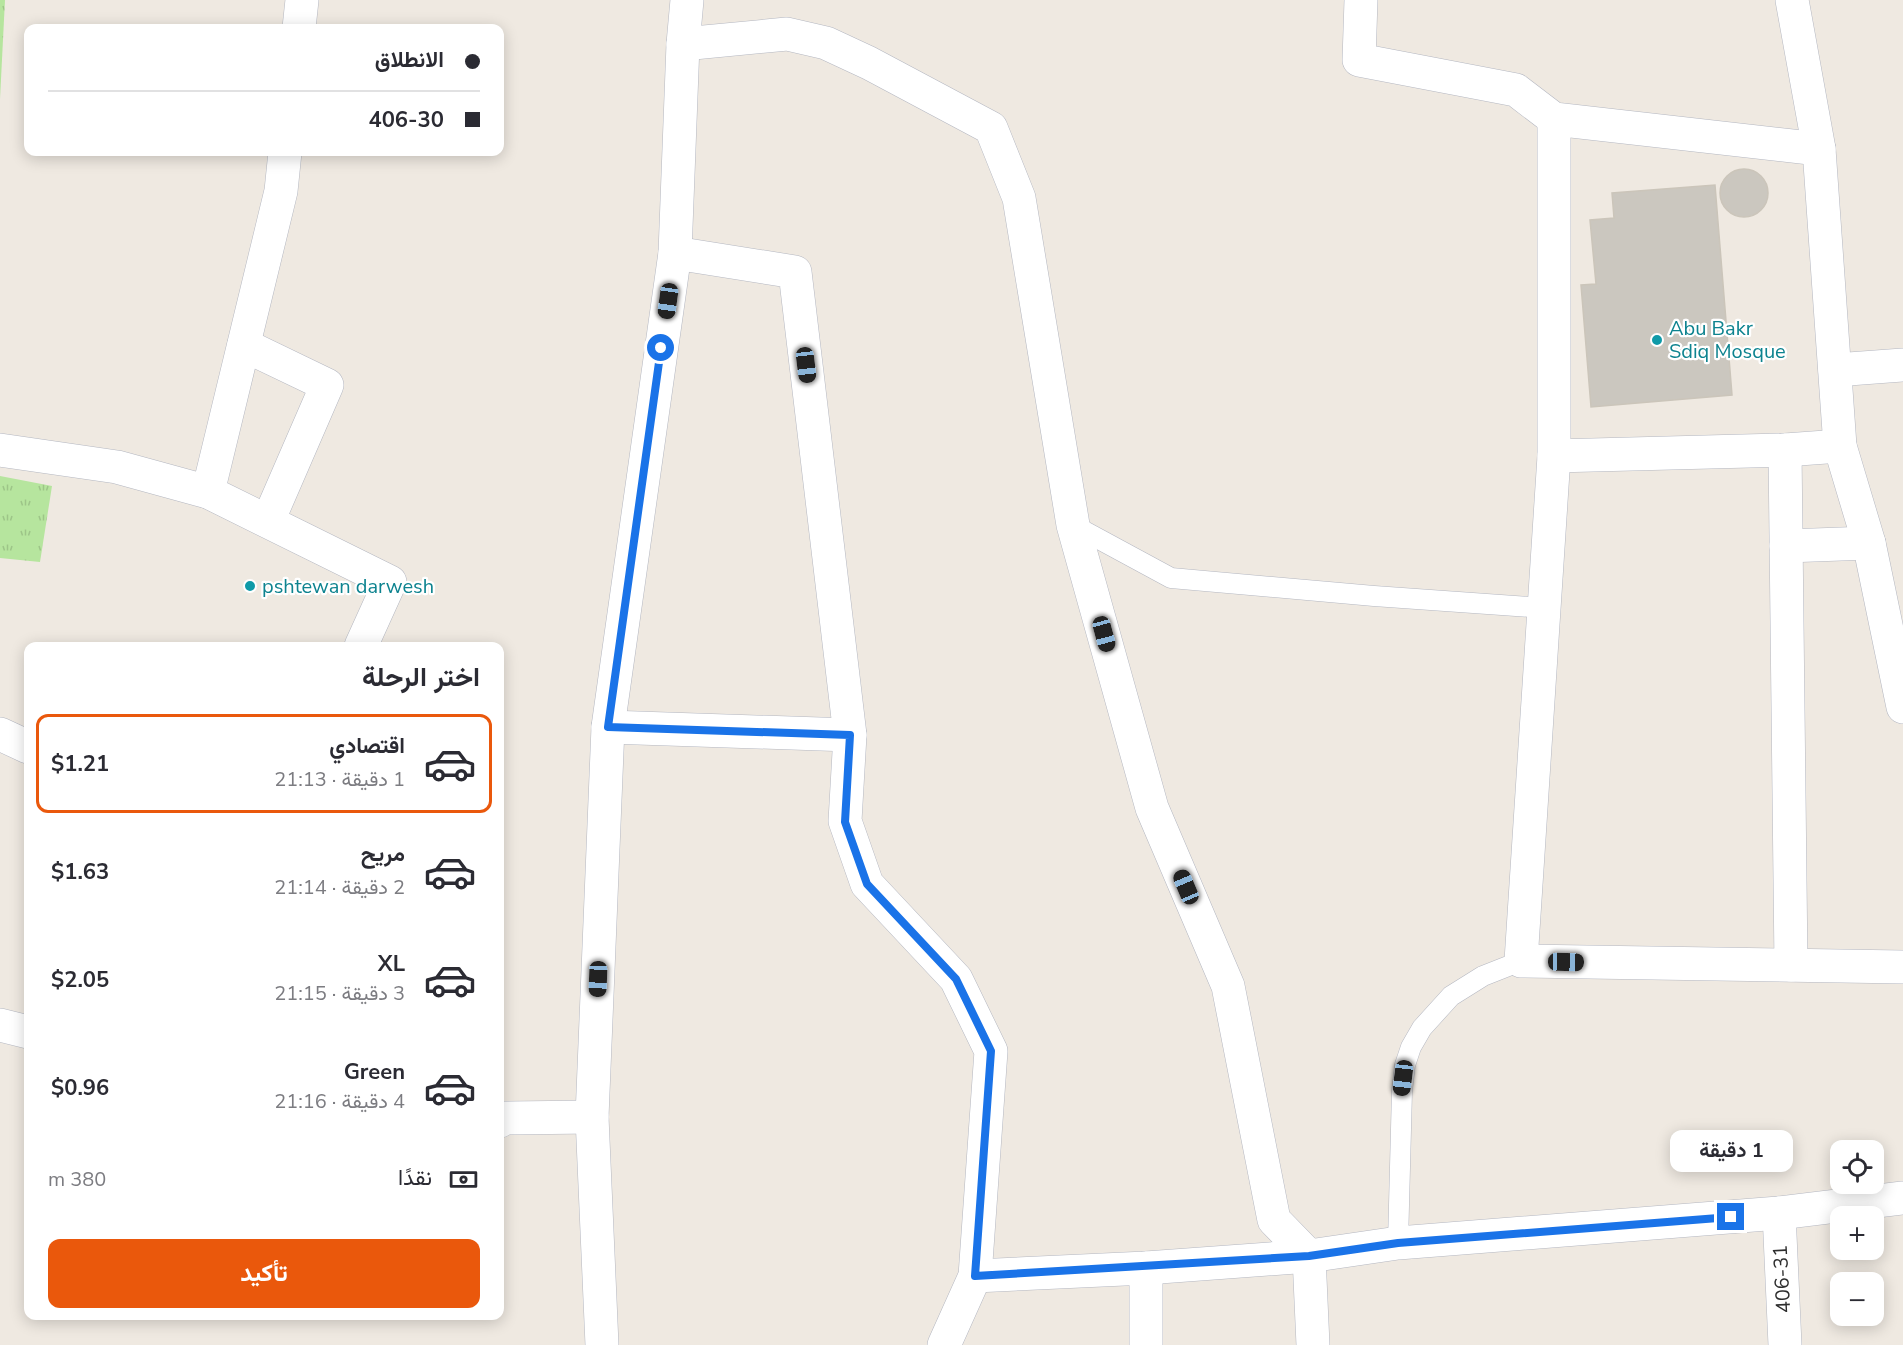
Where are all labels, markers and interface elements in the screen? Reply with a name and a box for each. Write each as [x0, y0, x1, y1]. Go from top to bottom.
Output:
text: الانطلاق [375, 45, 444, 75]
text: 406-30 [368, 105, 444, 135]
car [657, 282, 679, 320]
place label: Abu Bakr Sdiq Mosque [1669, 315, 1786, 365]
marker: Abu Bakr Sdiq Mosque [1650, 333, 1664, 347]
route start [647, 334, 674, 361]
car [795, 346, 817, 384]
place label: pshtewan darwesh [262, 573, 434, 600]
marker: pshtewan darwesh [243, 579, 257, 593]
car [1091, 614, 1117, 654]
text: اختر الرحلة [362, 659, 480, 696]
text: اقتصادي [329, 731, 405, 761]
icon: car [423, 737, 477, 791]
text: $1.21 [51, 749, 109, 779]
text: 1 دقيقة · 21:13 [274, 766, 405, 793]
text: مريح [361, 839, 405, 869]
icon: car [423, 845, 477, 899]
text: $1.63 [51, 857, 109, 887]
car [1171, 867, 1201, 907]
text: 2 دقيقة · 21:14 [274, 874, 405, 901]
text: XL [378, 949, 405, 979]
icon: car [423, 953, 477, 1007]
car [1548, 953, 1584, 971]
car [588, 961, 608, 997]
text: $2.05 [51, 965, 109, 995]
text: 3 دقيقة · 21:15 [274, 980, 405, 1007]
text: Green [344, 1057, 405, 1087]
car [1392, 1059, 1414, 1097]
icon: car [423, 1061, 477, 1115]
text: $0.96 [51, 1073, 109, 1103]
text: 4 دقيقة · 21:16 [274, 1088, 405, 1115]
callout: 1 دقيقة [1670, 1130, 1792, 1172]
text: 1 دقيقة [1699, 1137, 1764, 1164]
map controls [1830, 1140, 1884, 1326]
button: locate [1830, 1140, 1884, 1194]
text: نقدًا [398, 1163, 432, 1193]
icon: cash [447, 1163, 480, 1196]
text: 380 m [48, 1166, 106, 1193]
route end [1717, 1203, 1744, 1230]
button: + [1830, 1206, 1884, 1260]
button: تأكيد [48, 1239, 480, 1308]
street label: 406-31 [1767, 1244, 1797, 1314]
button: − [1830, 1272, 1884, 1326]

